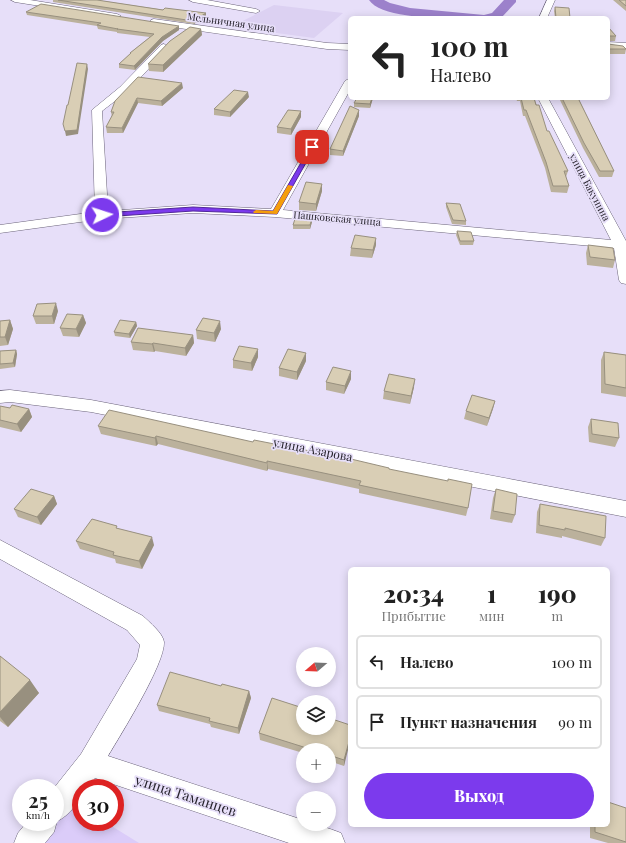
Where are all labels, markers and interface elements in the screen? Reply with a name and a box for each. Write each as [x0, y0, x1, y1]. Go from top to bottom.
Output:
street label: Мельничная улица [186, 9, 276, 35]
text: 100 m [430, 27, 509, 64]
icon: left [364, 32, 416, 84]
text: Налево [430, 63, 491, 87]
pin [295, 130, 329, 164]
icon: arrive [301, 136, 323, 158]
street label: улица Бакунина [566, 150, 614, 223]
position arrow [81, 194, 123, 236]
street label: Пашковская улица [293, 207, 381, 229]
street label: улица Азарова [271, 433, 354, 465]
text: 20:34 [383, 577, 444, 609]
text: 1 [487, 577, 496, 609]
text: 190 [538, 577, 577, 609]
text: Прибытие [381, 607, 446, 624]
text: мин [479, 607, 504, 624]
text: m [551, 607, 563, 624]
north arrow [296, 647, 336, 687]
map controls [296, 647, 336, 831]
icon: left [366, 651, 388, 673]
text: Налево [400, 652, 453, 672]
text: 100 m [551, 652, 592, 672]
button: layers [296, 695, 336, 735]
icon: arrive [366, 711, 388, 733]
text: Пункт назначения [400, 712, 537, 732]
text: 90 m [558, 712, 592, 732]
button: + [296, 743, 336, 783]
street label: улица Таманцев [132, 769, 239, 820]
button: Выход [364, 773, 594, 819]
speed limit sign: 30 [72, 779, 124, 831]
text: 25 [28, 786, 48, 813]
button: − [296, 791, 336, 831]
text: km/h [26, 808, 50, 822]

